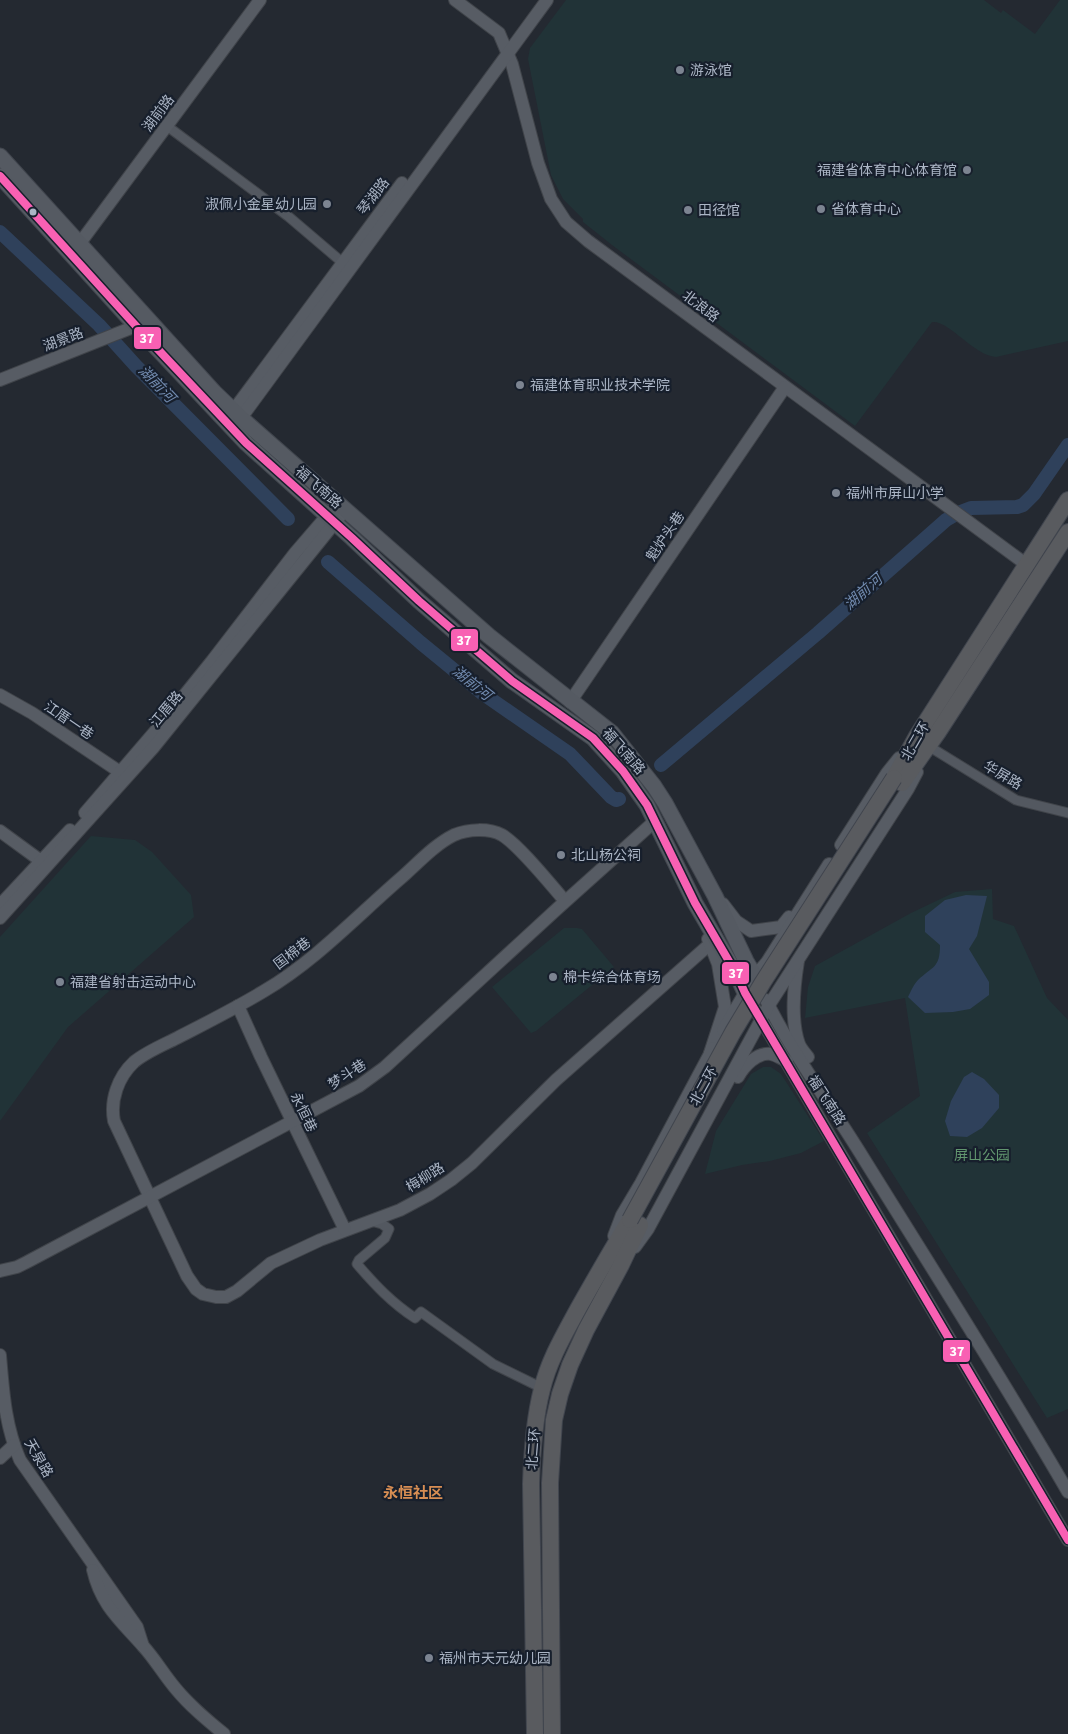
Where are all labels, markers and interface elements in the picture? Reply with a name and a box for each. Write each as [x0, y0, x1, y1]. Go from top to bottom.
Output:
place label: 游泳馆 [690, 61, 732, 81]
marker: 游泳馆 [674, 64, 686, 76]
street label: 湖前路 [138, 91, 179, 136]
place label: 福建省体育中心体育馆 [817, 161, 957, 181]
marker: 福建省体育中心体育馆 [961, 164, 973, 176]
street label: 琴湖路 [353, 174, 394, 219]
place label: 淑佩小金星幼儿园 [205, 195, 317, 215]
marker: 淑佩小金星幼儿园 [321, 198, 333, 210]
place label: 省体育中心 [831, 200, 901, 220]
place label: 田径馆 [698, 201, 740, 221]
marker: 省体育中心 [815, 203, 827, 215]
marker: 田径馆 [682, 204, 694, 216]
unlabelled marker [28, 207, 38, 217]
street label: 北浪路 [678, 286, 723, 327]
street label: 湖景路 [40, 323, 87, 357]
line badge: 37 [133, 326, 162, 350]
text: 37 [140, 329, 154, 349]
water label: 湖前河 [133, 361, 182, 410]
place label: 福建体育职业技术学院 [530, 376, 670, 396]
marker: 福建体育职业技术学院 [514, 379, 526, 391]
street label: 福飞南路 [291, 462, 346, 514]
place label: 福州市屏山小学 [846, 484, 944, 504]
marker: 福州市屏山小学 [830, 487, 842, 499]
street label: 魁炉头巷 [642, 508, 690, 565]
water label: 湖前河 [839, 568, 889, 615]
line badge: 37 [450, 628, 479, 652]
text: 37 [457, 631, 471, 651]
water label: 湖前河 [448, 661, 498, 708]
street label: 江厝路 [146, 687, 188, 732]
street label: 江厝一巷 [40, 697, 97, 745]
street label: 北二环 [897, 718, 935, 765]
street label: 福飞南路 [597, 724, 649, 779]
street label: 华屏路 [979, 757, 1026, 795]
place label: 北山杨公祠 [571, 846, 641, 866]
marker: 北山杨公祠 [555, 849, 567, 861]
street label: 国棉巷 [270, 933, 315, 974]
line badge: 37 [721, 961, 750, 985]
text: 37 [729, 964, 743, 984]
place label: 棉卡综合体育场 [563, 968, 661, 988]
marker: 棉卡综合体育场 [547, 971, 559, 983]
place label: 福建省射击运动中心 [70, 973, 196, 993]
marker: 福建省射击运动中心 [54, 976, 66, 988]
street label: 梦斗巷 [324, 1055, 371, 1095]
street label: 北二环 [685, 1063, 723, 1110]
street label: 福飞南路 [803, 1072, 850, 1129]
street label: 永恒巷 [285, 1089, 321, 1136]
park label: 屏山公园 [954, 1146, 1010, 1166]
street label: 梅柳路 [402, 1158, 449, 1197]
line badge: 37 [942, 1339, 971, 1363]
text: 37 [950, 1342, 964, 1362]
street label: 北二环 [522, 1427, 546, 1471]
street label: 天泉路 [19, 1435, 57, 1482]
district label: 永恒社区 [383, 1483, 443, 1504]
place label: 福州市天元幼儿园 [439, 1649, 551, 1669]
marker: 福州市天元幼儿园 [423, 1652, 435, 1664]

